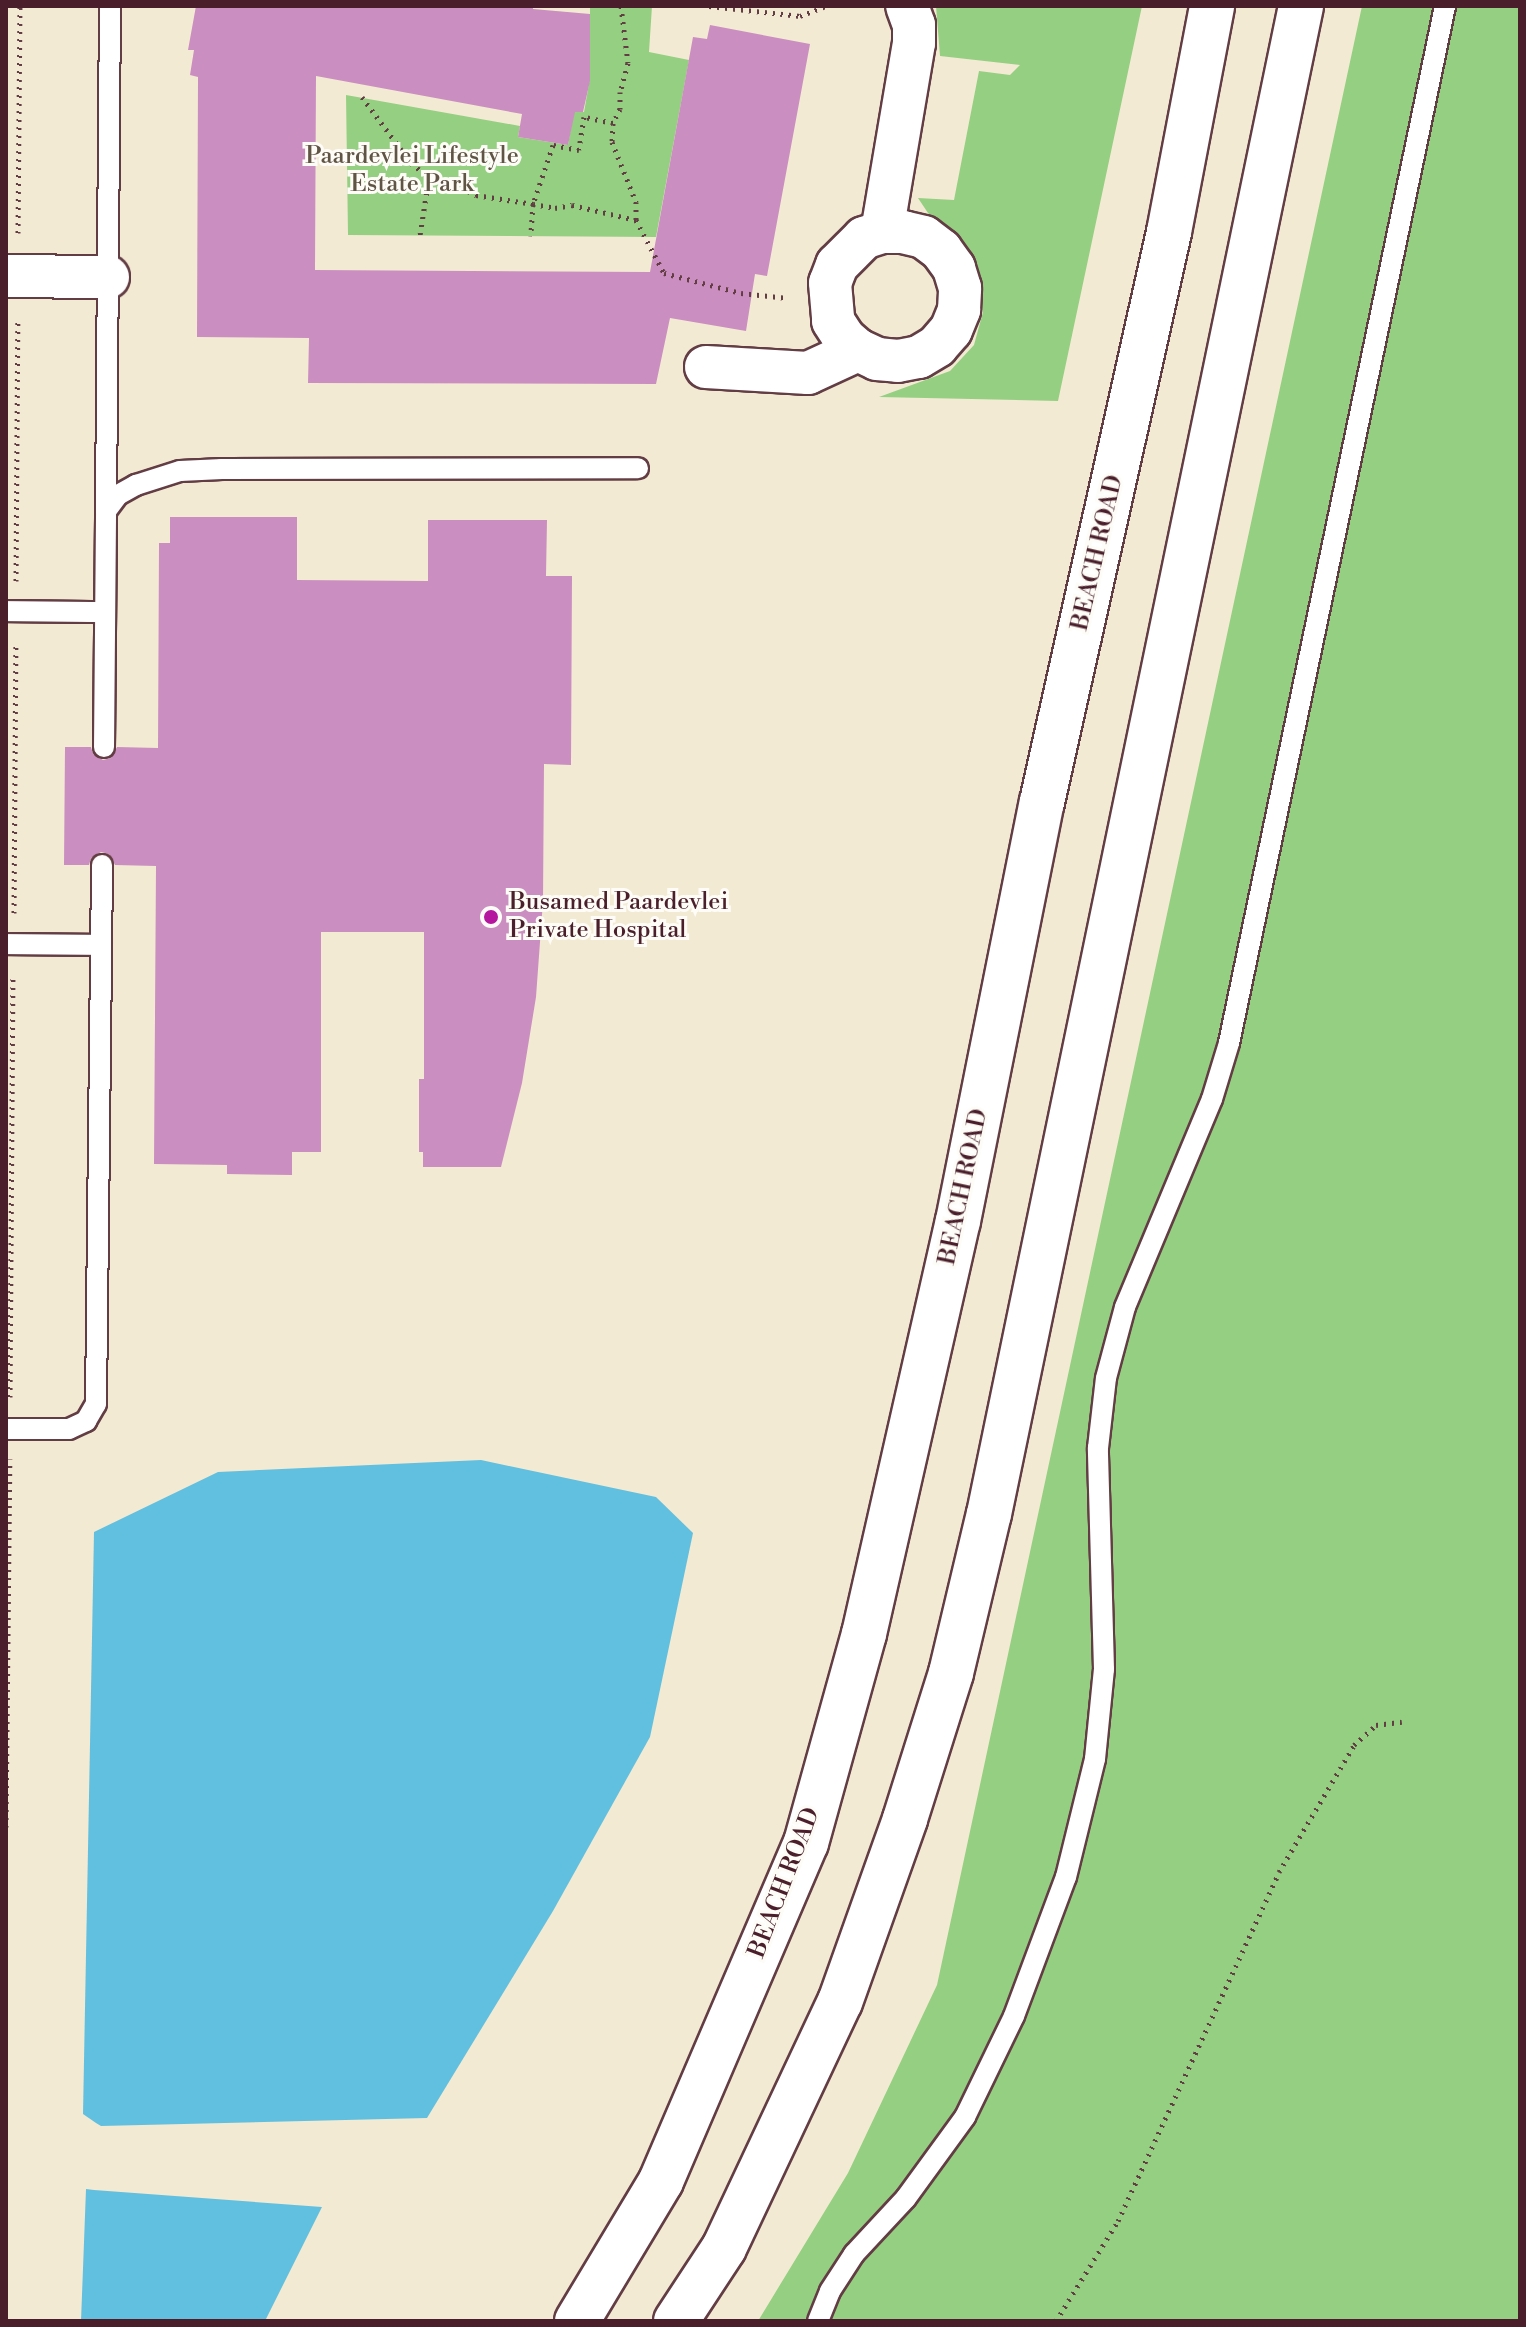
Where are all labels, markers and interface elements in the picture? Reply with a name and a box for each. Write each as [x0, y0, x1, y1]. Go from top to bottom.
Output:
park label: Paardevlei Lifestyle Estate Park [305, 143, 519, 199]
street label: BEACH ROAD [1066, 472, 1130, 634]
place label: Busamed Paardevlei Private Hospital [509, 889, 728, 945]
marker: Busamed Paardevlei Private Hospital [480, 906, 502, 928]
street label: BEACH ROAD [933, 1106, 995, 1268]
street label: BEACH ROAD [743, 1804, 827, 1962]

